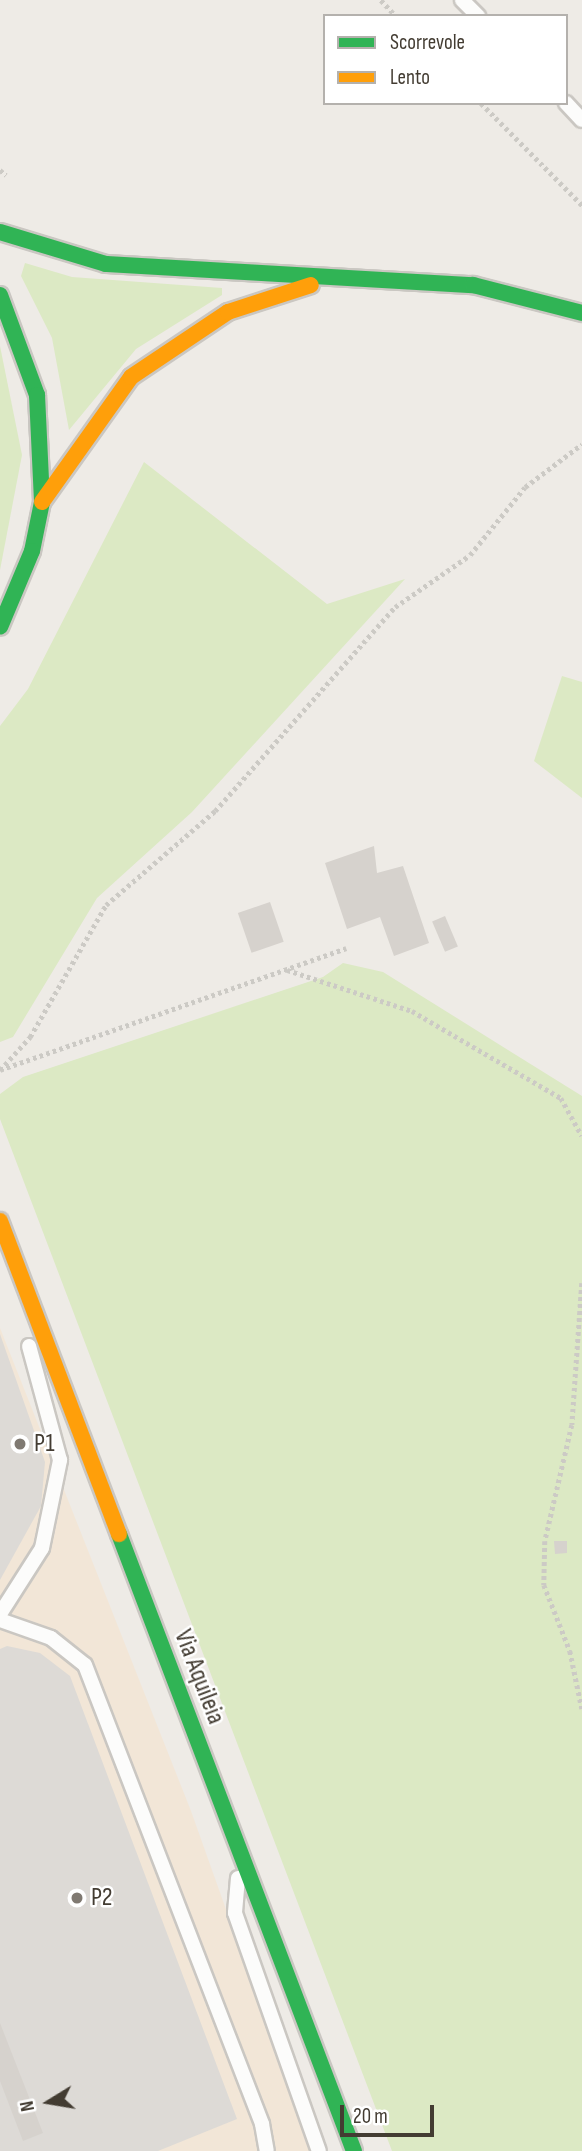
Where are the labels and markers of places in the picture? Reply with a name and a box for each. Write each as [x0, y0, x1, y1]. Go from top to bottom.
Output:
place label: P1 [34, 1428, 55, 1460]
marker: P1 [12, 1436, 28, 1452]
place label: P2 [91, 1882, 112, 1914]
marker: P2 [69, 1890, 85, 1906]

